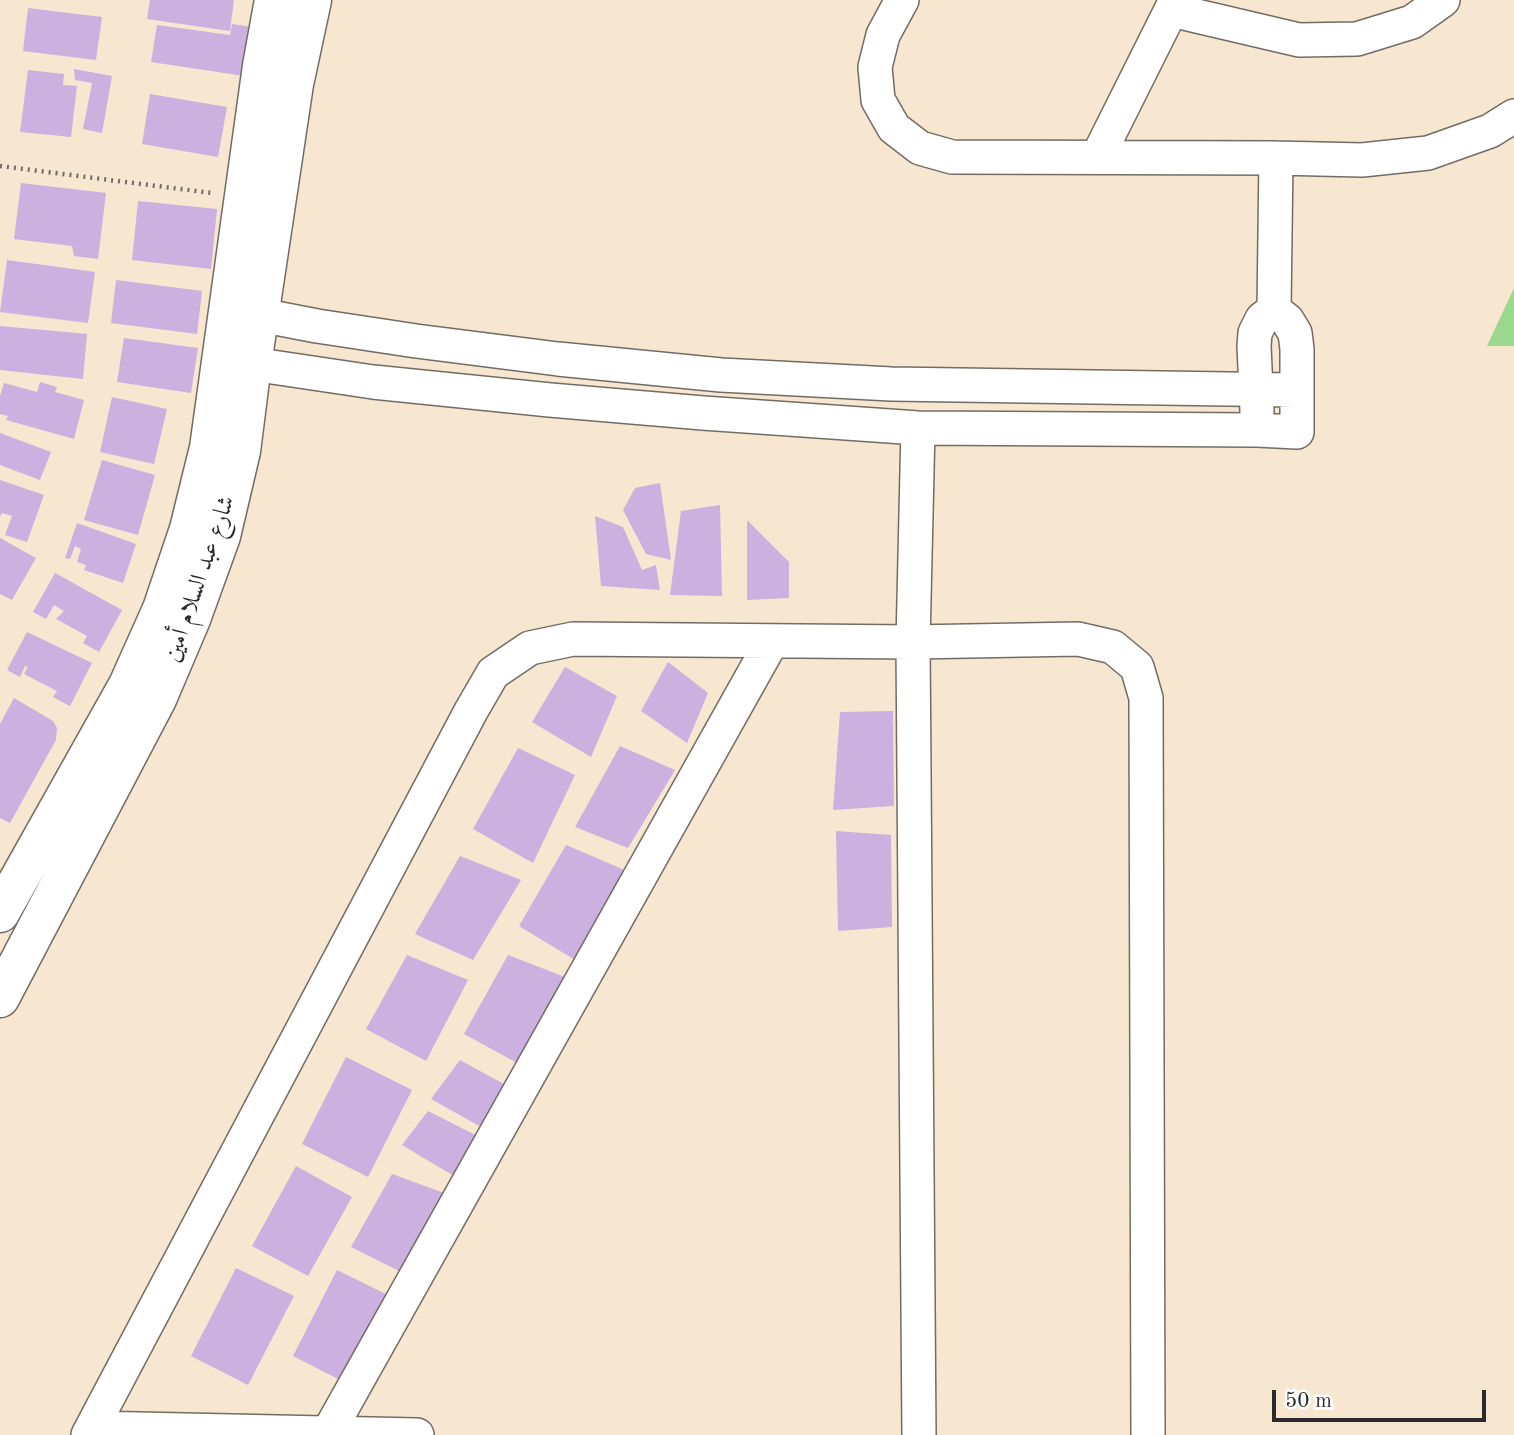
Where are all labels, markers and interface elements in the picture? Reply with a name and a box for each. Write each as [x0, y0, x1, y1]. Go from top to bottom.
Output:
street label: شارع عبد السلام أمين [158, 492, 242, 666]
scale bar [1276, 1376, 1490, 1420]
text: 50 m [1285, 1391, 1332, 1412]

